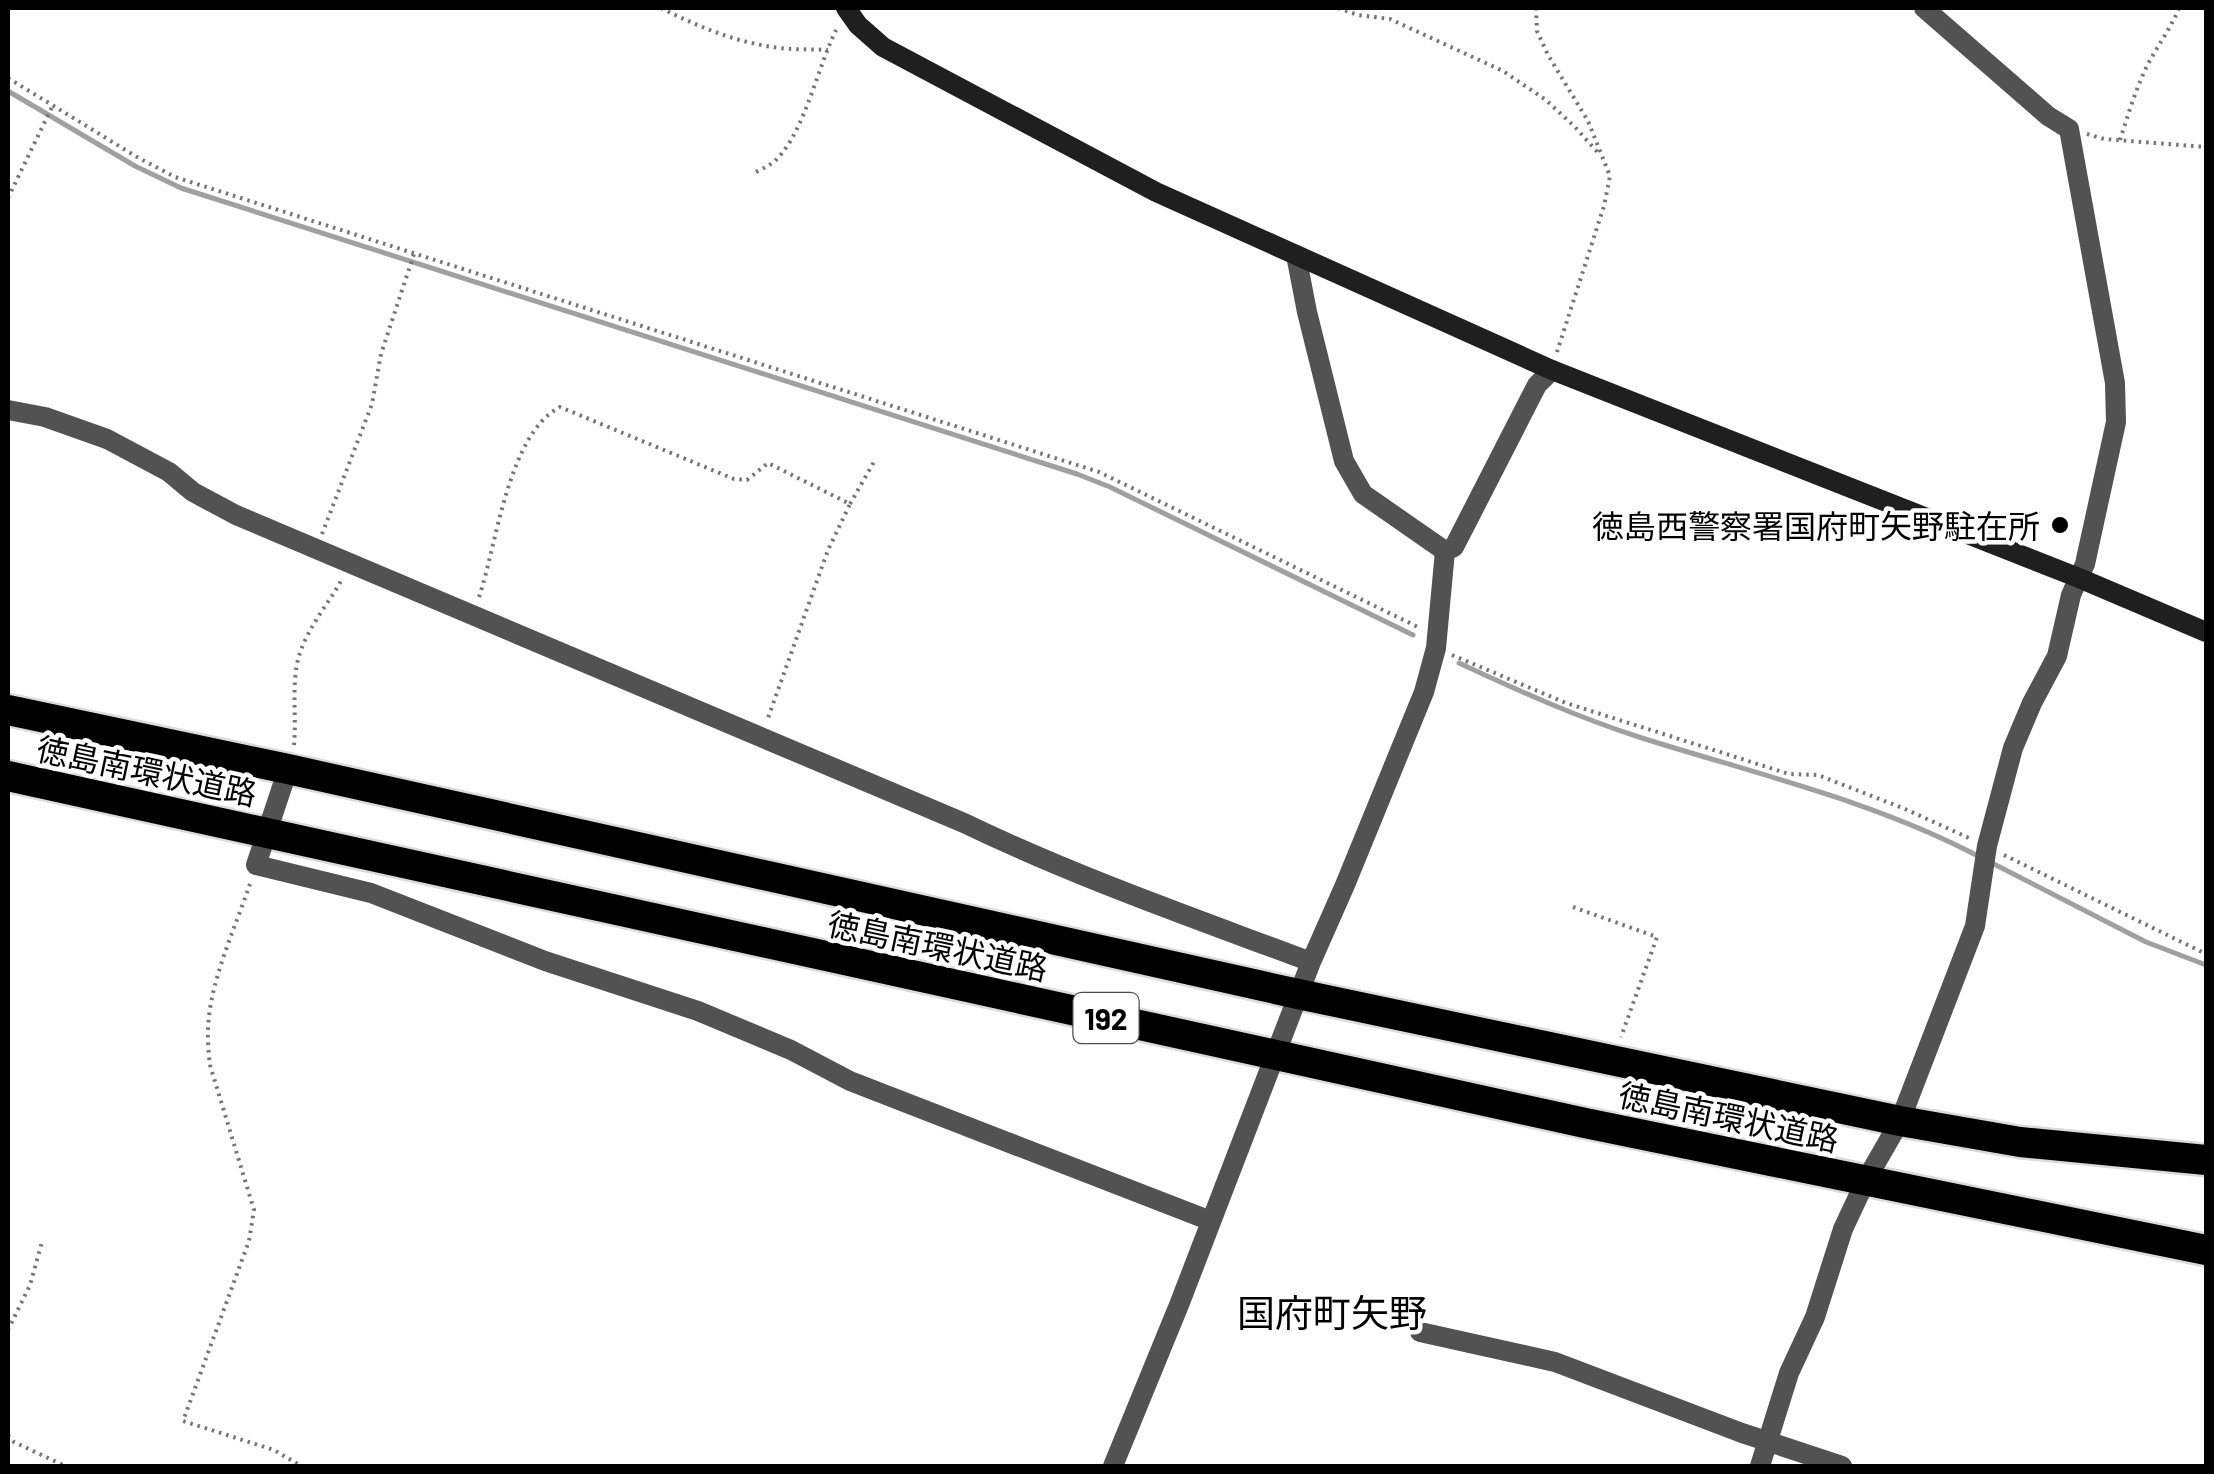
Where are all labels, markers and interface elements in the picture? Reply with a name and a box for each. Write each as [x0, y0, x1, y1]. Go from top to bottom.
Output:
place label: 徳島西警察署国府町矢野駐在所 [1592, 506, 2040, 544]
marker: 徳島西警察署国府町矢野駐在所 [2049, 514, 2071, 536]
street label: 徳島南環状道路 [33, 728, 261, 812]
street label: 徳島南環状道路 [824, 903, 1052, 987]
road number: 192 [1074, 993, 1138, 1043]
street label: 徳島南環状道路 [1615, 1074, 1843, 1158]
district label: 国府町矢野 [1237, 1289, 1427, 1335]

